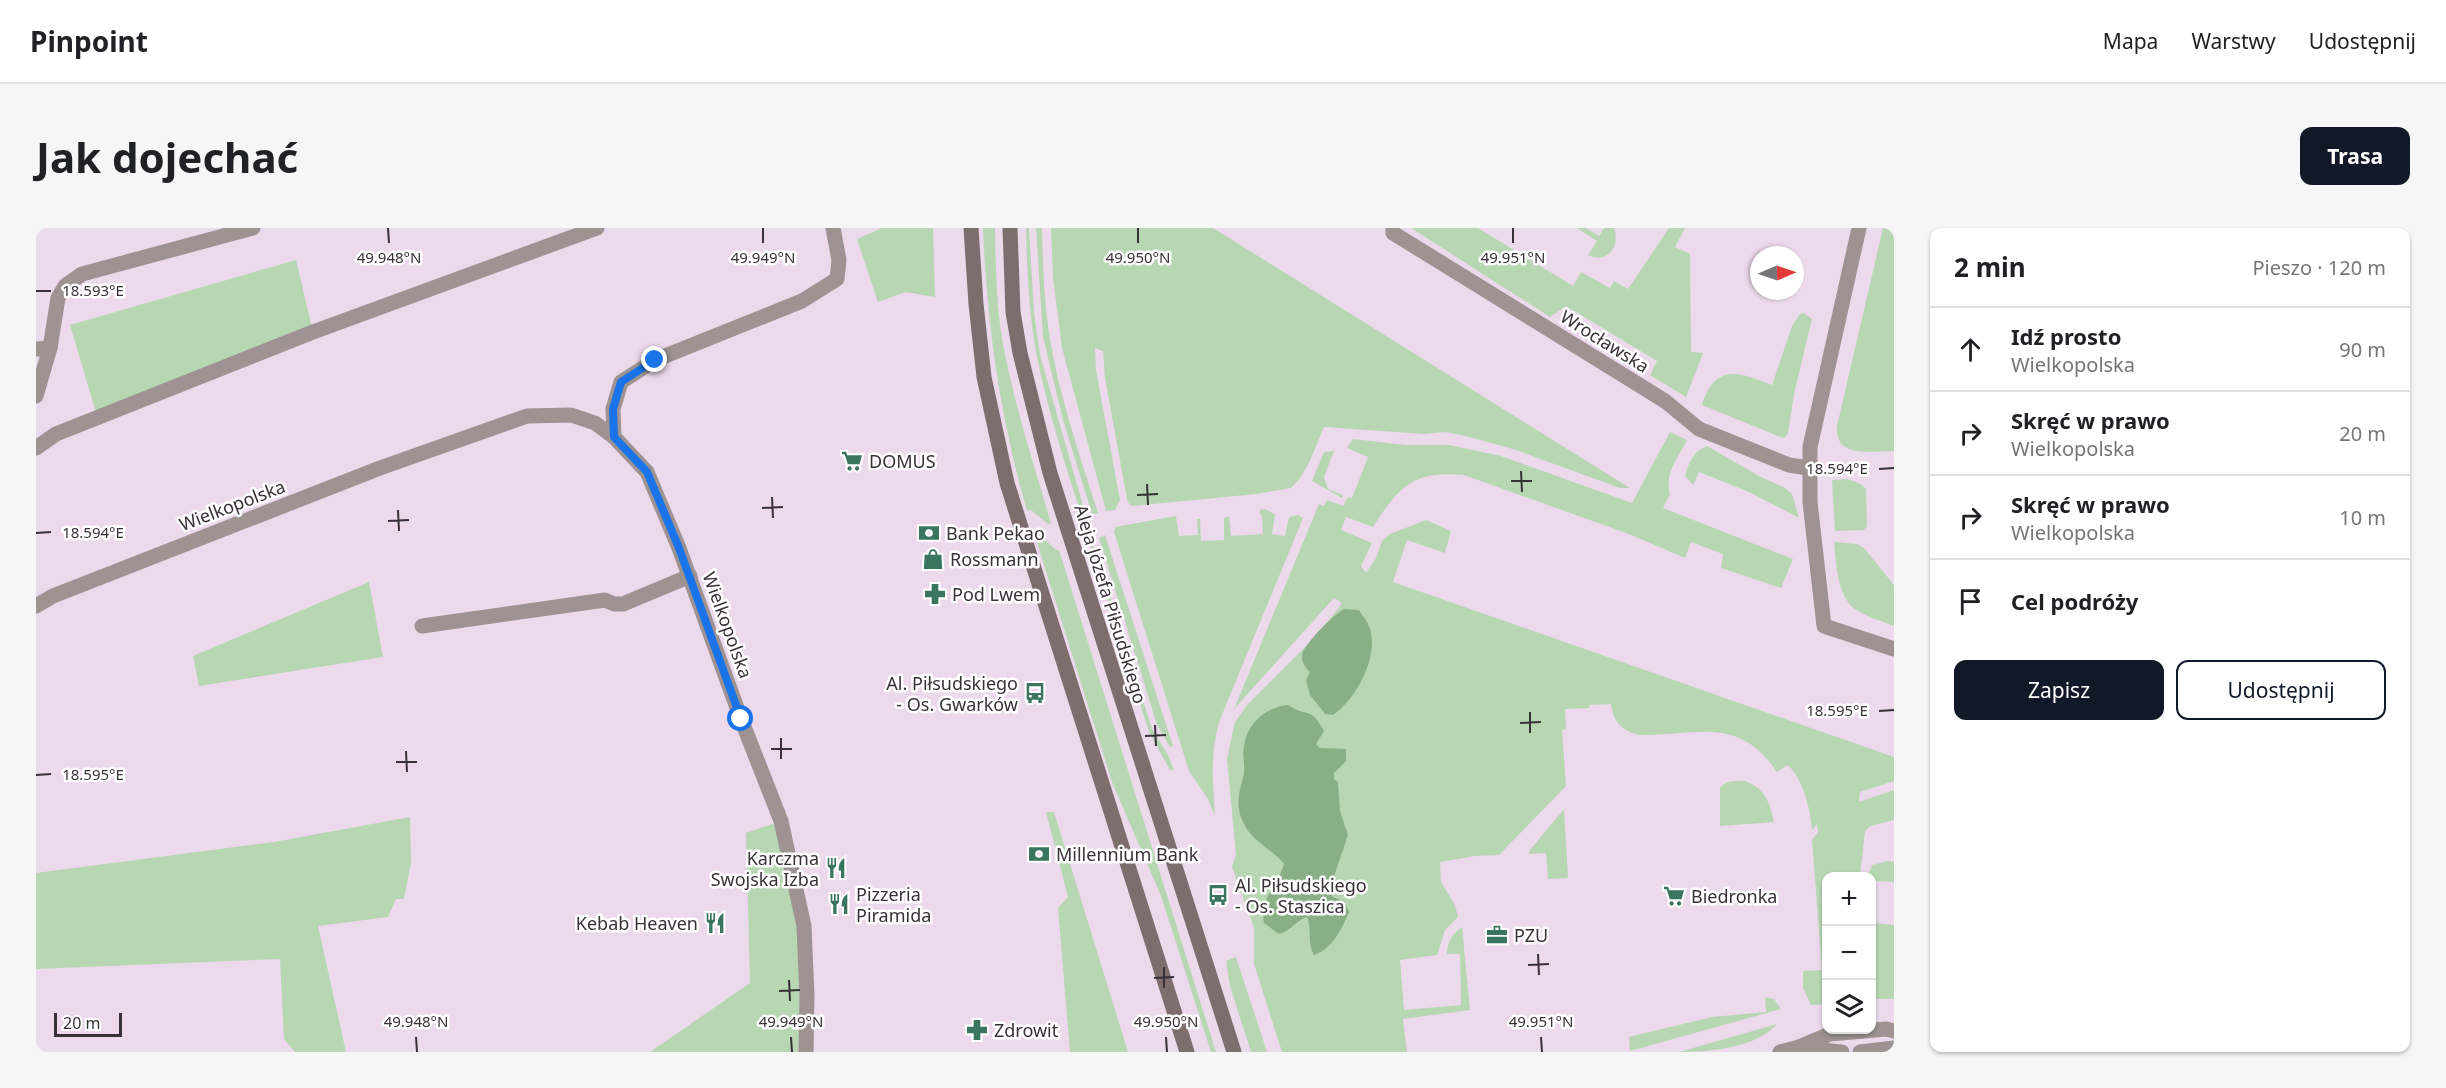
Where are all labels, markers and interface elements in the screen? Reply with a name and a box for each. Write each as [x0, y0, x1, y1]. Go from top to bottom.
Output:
text: Pinpoint [30, 22, 148, 60]
text: Mapa [2103, 27, 2158, 55]
text: Warstwy [2191, 27, 2276, 55]
text: Udostępnij [2309, 27, 2416, 55]
button: Trasa [2300, 127, 2410, 185]
text: Jak dojechać [36, 128, 298, 185]
north arrow [1750, 246, 1804, 300]
text: 49.948°N [357, 247, 421, 267]
text: 49.949°N [731, 247, 795, 267]
text: 49.950°N [1106, 247, 1170, 267]
text: 49.951°N [1481, 247, 1545, 267]
text: 2 min [1954, 249, 2026, 285]
text: Pieszo · 120 m [2252, 254, 2386, 281]
text: 18.593°E [62, 280, 124, 300]
street label: Wrocławska [1556, 304, 1654, 378]
text: Idź prosto [2011, 321, 2121, 351]
icon: ahead [1954, 333, 1987, 366]
text: 90 m [2339, 336, 2386, 363]
route end [641, 346, 667, 372]
text: Wielkopolska [2011, 351, 2135, 378]
text: Skręć w prawo [2011, 405, 2170, 435]
icon: right [1954, 417, 1987, 450]
text: 20 m [2339, 420, 2386, 447]
text: Wielkopolska [2011, 435, 2135, 462]
supermarket icon: DOMUS [840, 449, 864, 473]
place label: DOMUS [869, 449, 936, 473]
text: 18.594°E [1806, 458, 1868, 478]
street label: Wielkopolska [176, 474, 288, 536]
text: Skręć w prawo [2011, 489, 2170, 519]
icon: right [1954, 501, 1987, 534]
street label: Aleja Józefa Piłsudskiego [1069, 502, 1153, 706]
text: 10 m [2339, 504, 2386, 531]
text: Wielkopolska [2011, 519, 2135, 546]
bank icon: Bank Pekao [917, 521, 941, 545]
place label: Bank Pekao [946, 521, 1045, 545]
text: 18.594°E [62, 522, 124, 542]
shop icon: Rossmann [921, 547, 945, 571]
place label: Rossmann [950, 547, 1039, 571]
street label: Wielkopolska [698, 568, 758, 682]
pharmacy icon: Pod Lwem [923, 582, 947, 606]
place label: Pod Lwem [952, 582, 1040, 606]
icon: arrive [1954, 585, 1987, 618]
text: Cel podróży [2011, 586, 2138, 616]
button: Zapisz [1954, 660, 2164, 720]
button: Udostępnij [2176, 660, 2386, 720]
place label: Al. Piłsudskiego - Os. Gwarków [886, 671, 1018, 716]
bus stop icon: Al. Piłsudskiego - Os. Gwarków [1023, 681, 1047, 705]
text: 18.595°E [1806, 700, 1868, 720]
route start [727, 705, 753, 731]
text: 18.595°E [62, 764, 124, 784]
bank icon: Millennium Bank [1027, 842, 1051, 866]
place label: Millennium Bank [1056, 842, 1199, 866]
place label: Karczma Swojska Izba [711, 846, 819, 891]
restaurant icon: Karczma Swojska Izba [824, 856, 848, 880]
map controls [1822, 872, 1876, 1034]
button: + [1822, 872, 1876, 926]
place label: Al. Piłsudskiego - Os. Staszica [1235, 873, 1367, 918]
place label: Pizzeria Piramida [856, 882, 931, 927]
bus stop icon: Al. Piłsudskiego - Os. Staszica [1206, 883, 1230, 907]
supermarket icon: Biedronka [1662, 884, 1686, 908]
place label: Biedronka [1691, 884, 1777, 908]
restaurant icon: Pizzeria Piramida [827, 892, 851, 916]
place label: Kebab Heaven [576, 911, 698, 935]
restaurant icon: Kebab Heaven [703, 911, 727, 935]
office icon: PZU [1485, 923, 1509, 947]
place label: PZU [1514, 923, 1548, 947]
button: − [1822, 926, 1876, 980]
button: layers [1822, 980, 1876, 1034]
scale bar [54, 1010, 122, 1038]
text: 49.948°N [384, 1011, 448, 1031]
text: 49.949°N [759, 1011, 823, 1031]
text: 49.950°N [1134, 1011, 1198, 1031]
text: 49.951°N [1509, 1011, 1573, 1031]
text: 20 m [63, 1012, 100, 1034]
pharmacy icon: Zdrowit [965, 1018, 989, 1042]
place label: Zdrowit [994, 1018, 1059, 1042]

